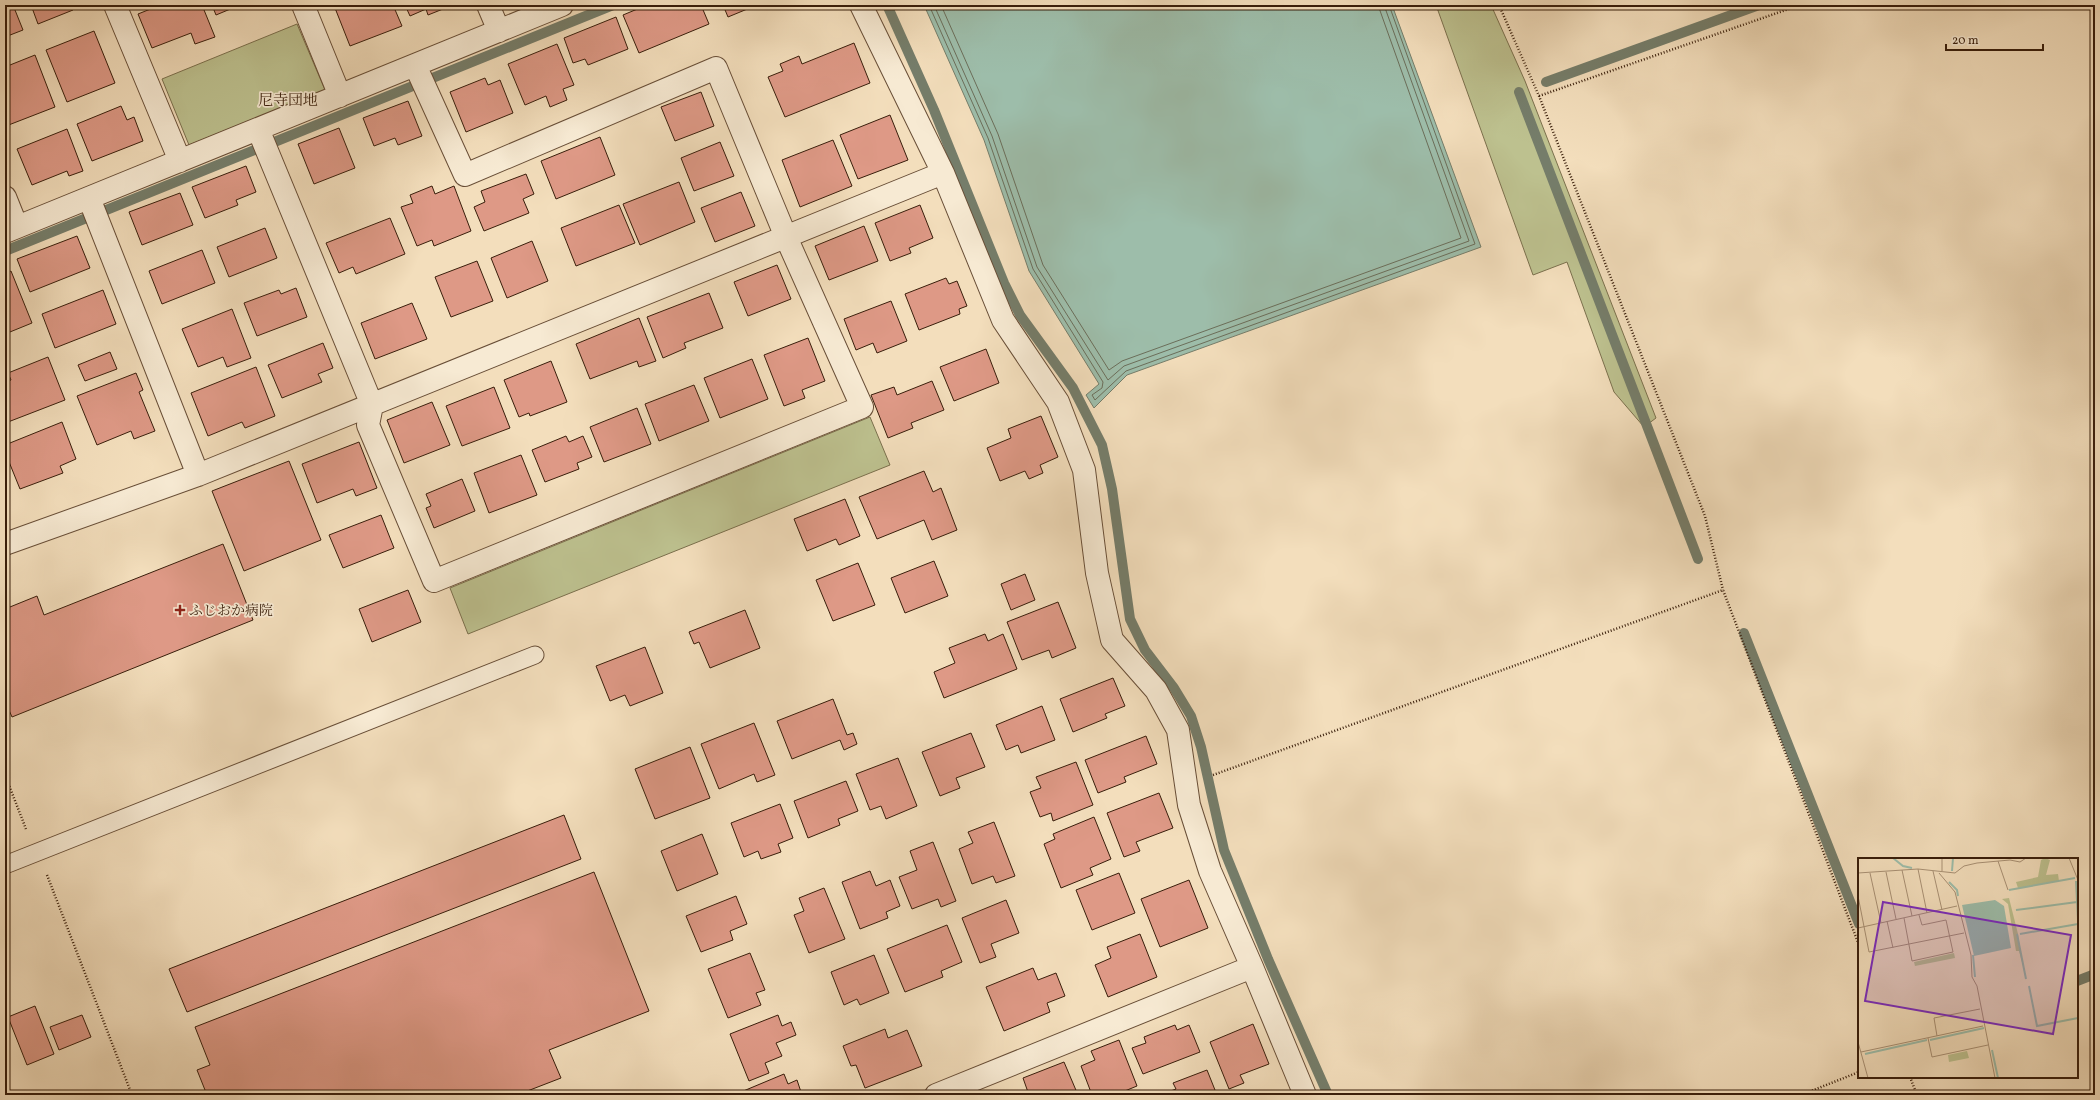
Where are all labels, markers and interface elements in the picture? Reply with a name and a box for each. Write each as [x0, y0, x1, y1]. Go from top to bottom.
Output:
scale bar [1946, 26, 2043, 52]
text: 20 m [1952, 33, 1979, 49]
district label: 尼寺団地 [258, 91, 318, 112]
place label: ふじおか病院 [189, 602, 273, 621]
marker: ふじおか病院 [174, 604, 186, 616]
inset map [1858, 858, 2078, 1078]

